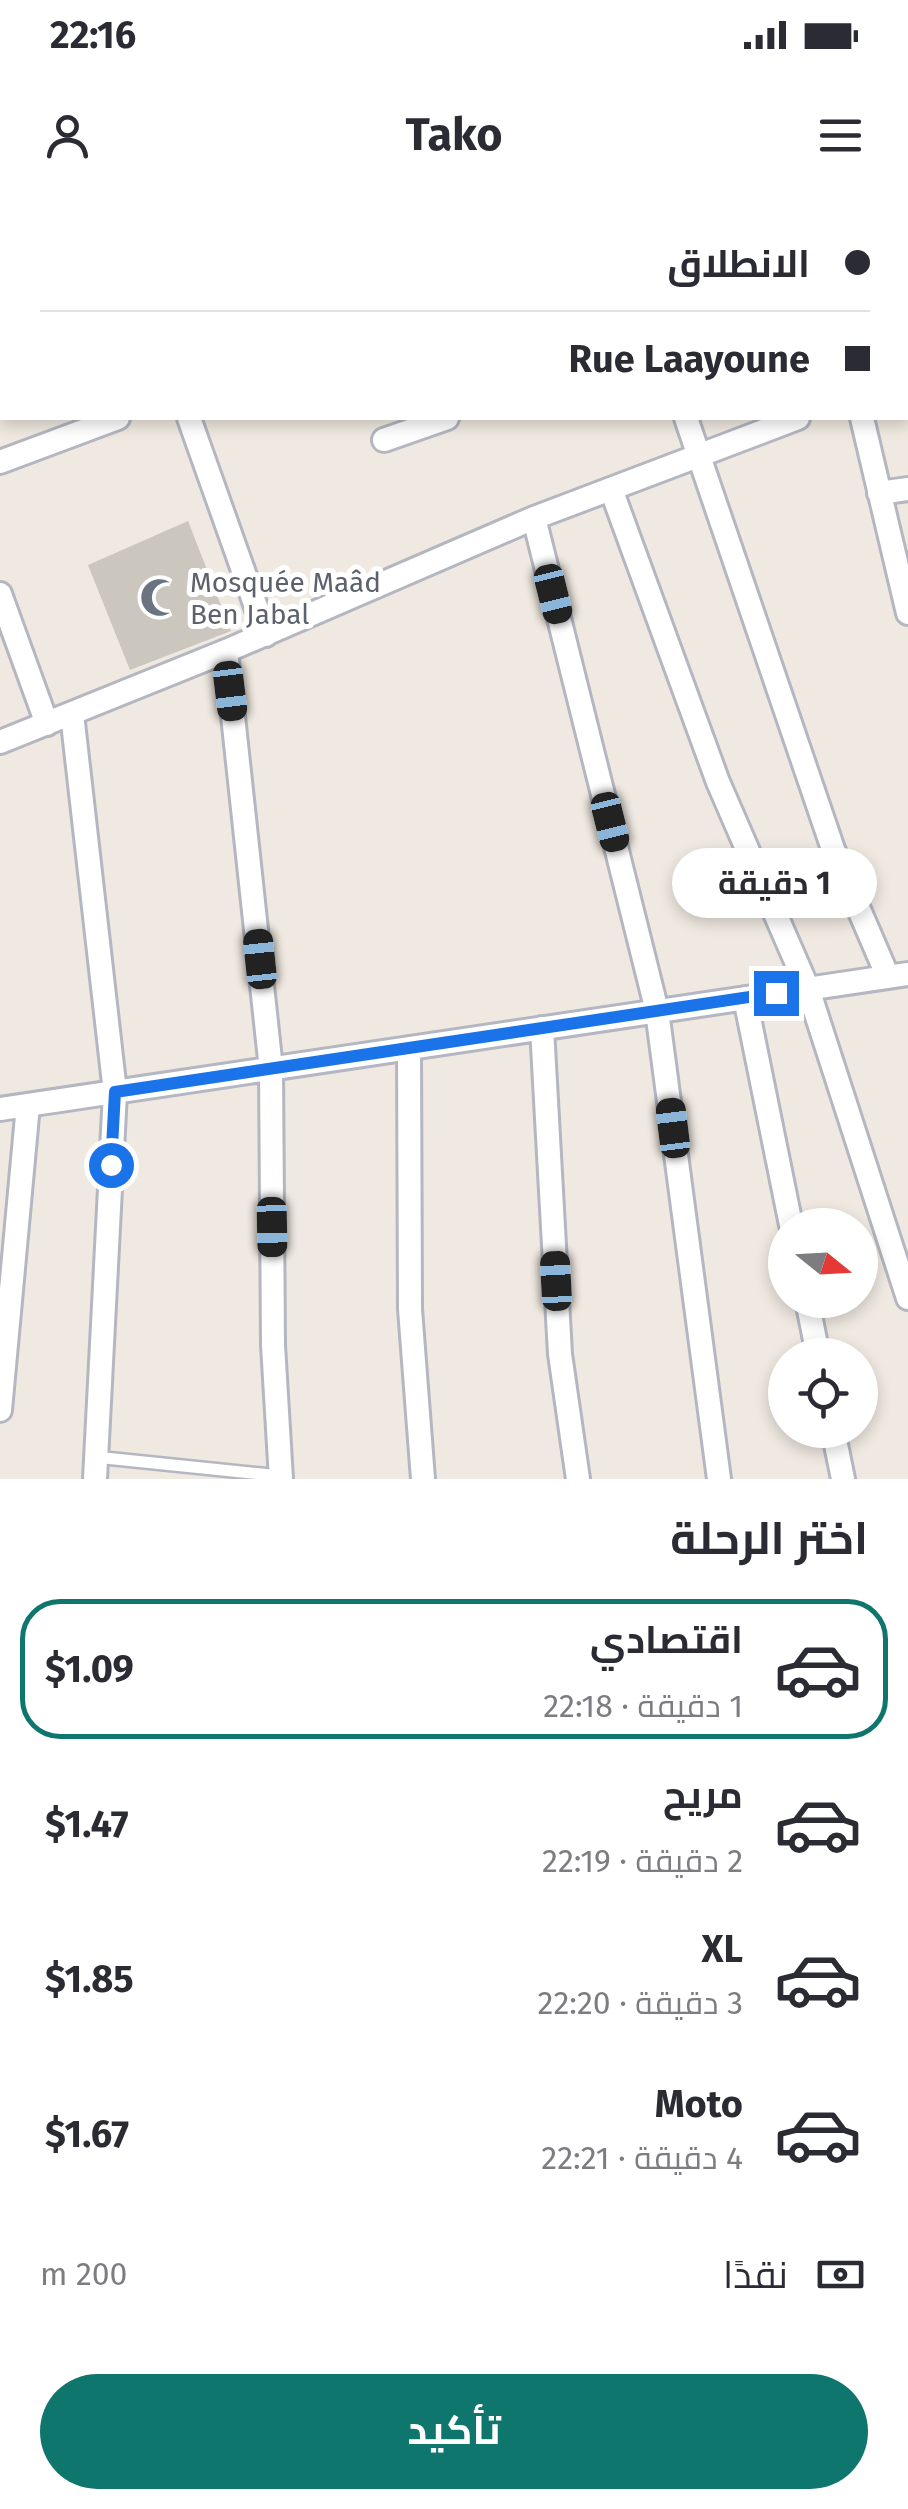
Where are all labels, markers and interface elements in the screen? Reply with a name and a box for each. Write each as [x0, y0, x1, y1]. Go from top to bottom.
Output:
text: 22:16 [50, 12, 136, 58]
icon: person [40, 108, 95, 163]
text: Tako [405, 108, 503, 162]
icon: menu [813, 108, 868, 163]
text: الانطلاق [667, 241, 810, 287]
text: Rue Laayoune [569, 336, 810, 382]
car [531, 561, 575, 627]
place label: Mosquée Maâd Ben Jabal [190, 566, 381, 631]
mosque icon: Mosquée Maâd Ben Jabal [139, 577, 181, 619]
car [211, 659, 249, 723]
car [588, 789, 632, 855]
callout: 1 دقيقة [674, 848, 878, 918]
text: 1 دقيقة [718, 864, 831, 902]
car [242, 928, 278, 990]
route end [754, 971, 799, 1016]
car [654, 1096, 692, 1160]
route start [89, 1143, 134, 1188]
car [256, 1197, 288, 1257]
north arrow [768, 1208, 878, 1318]
map controls [768, 1208, 878, 1448]
car [539, 1250, 573, 1312]
button: locate [768, 1338, 878, 1448]
text: اختر الرحلة [670, 1512, 868, 1566]
text: اقتصادي [590, 1617, 743, 1663]
icon: car [773, 1624, 863, 1714]
text: $1.09 [45, 1646, 134, 1692]
text: 1 دقيقة · 22:18 [543, 1687, 743, 1725]
text: مريح [663, 1772, 743, 1818]
icon: car [773, 1779, 863, 1869]
text: $1.47 [45, 1801, 129, 1847]
text: 2 دقيقة · 22:19 [542, 1842, 743, 1880]
text: XL [701, 1926, 743, 1972]
icon: car [773, 1934, 863, 2024]
text: $1.85 [45, 1956, 134, 2002]
text: 3 دقيقة · 22:20 [538, 1984, 743, 2022]
text: Moto [655, 2081, 743, 2127]
icon: car [773, 2089, 863, 2179]
text: $1.67 [45, 2111, 129, 2157]
text: 4 دقيقة · 22:21 [541, 2139, 743, 2177]
icon: cash [813, 2247, 868, 2302]
text: نقدًا [723, 2252, 788, 2298]
text: 200 m [40, 2255, 127, 2293]
button: تأكيد [40, 2374, 868, 2489]

